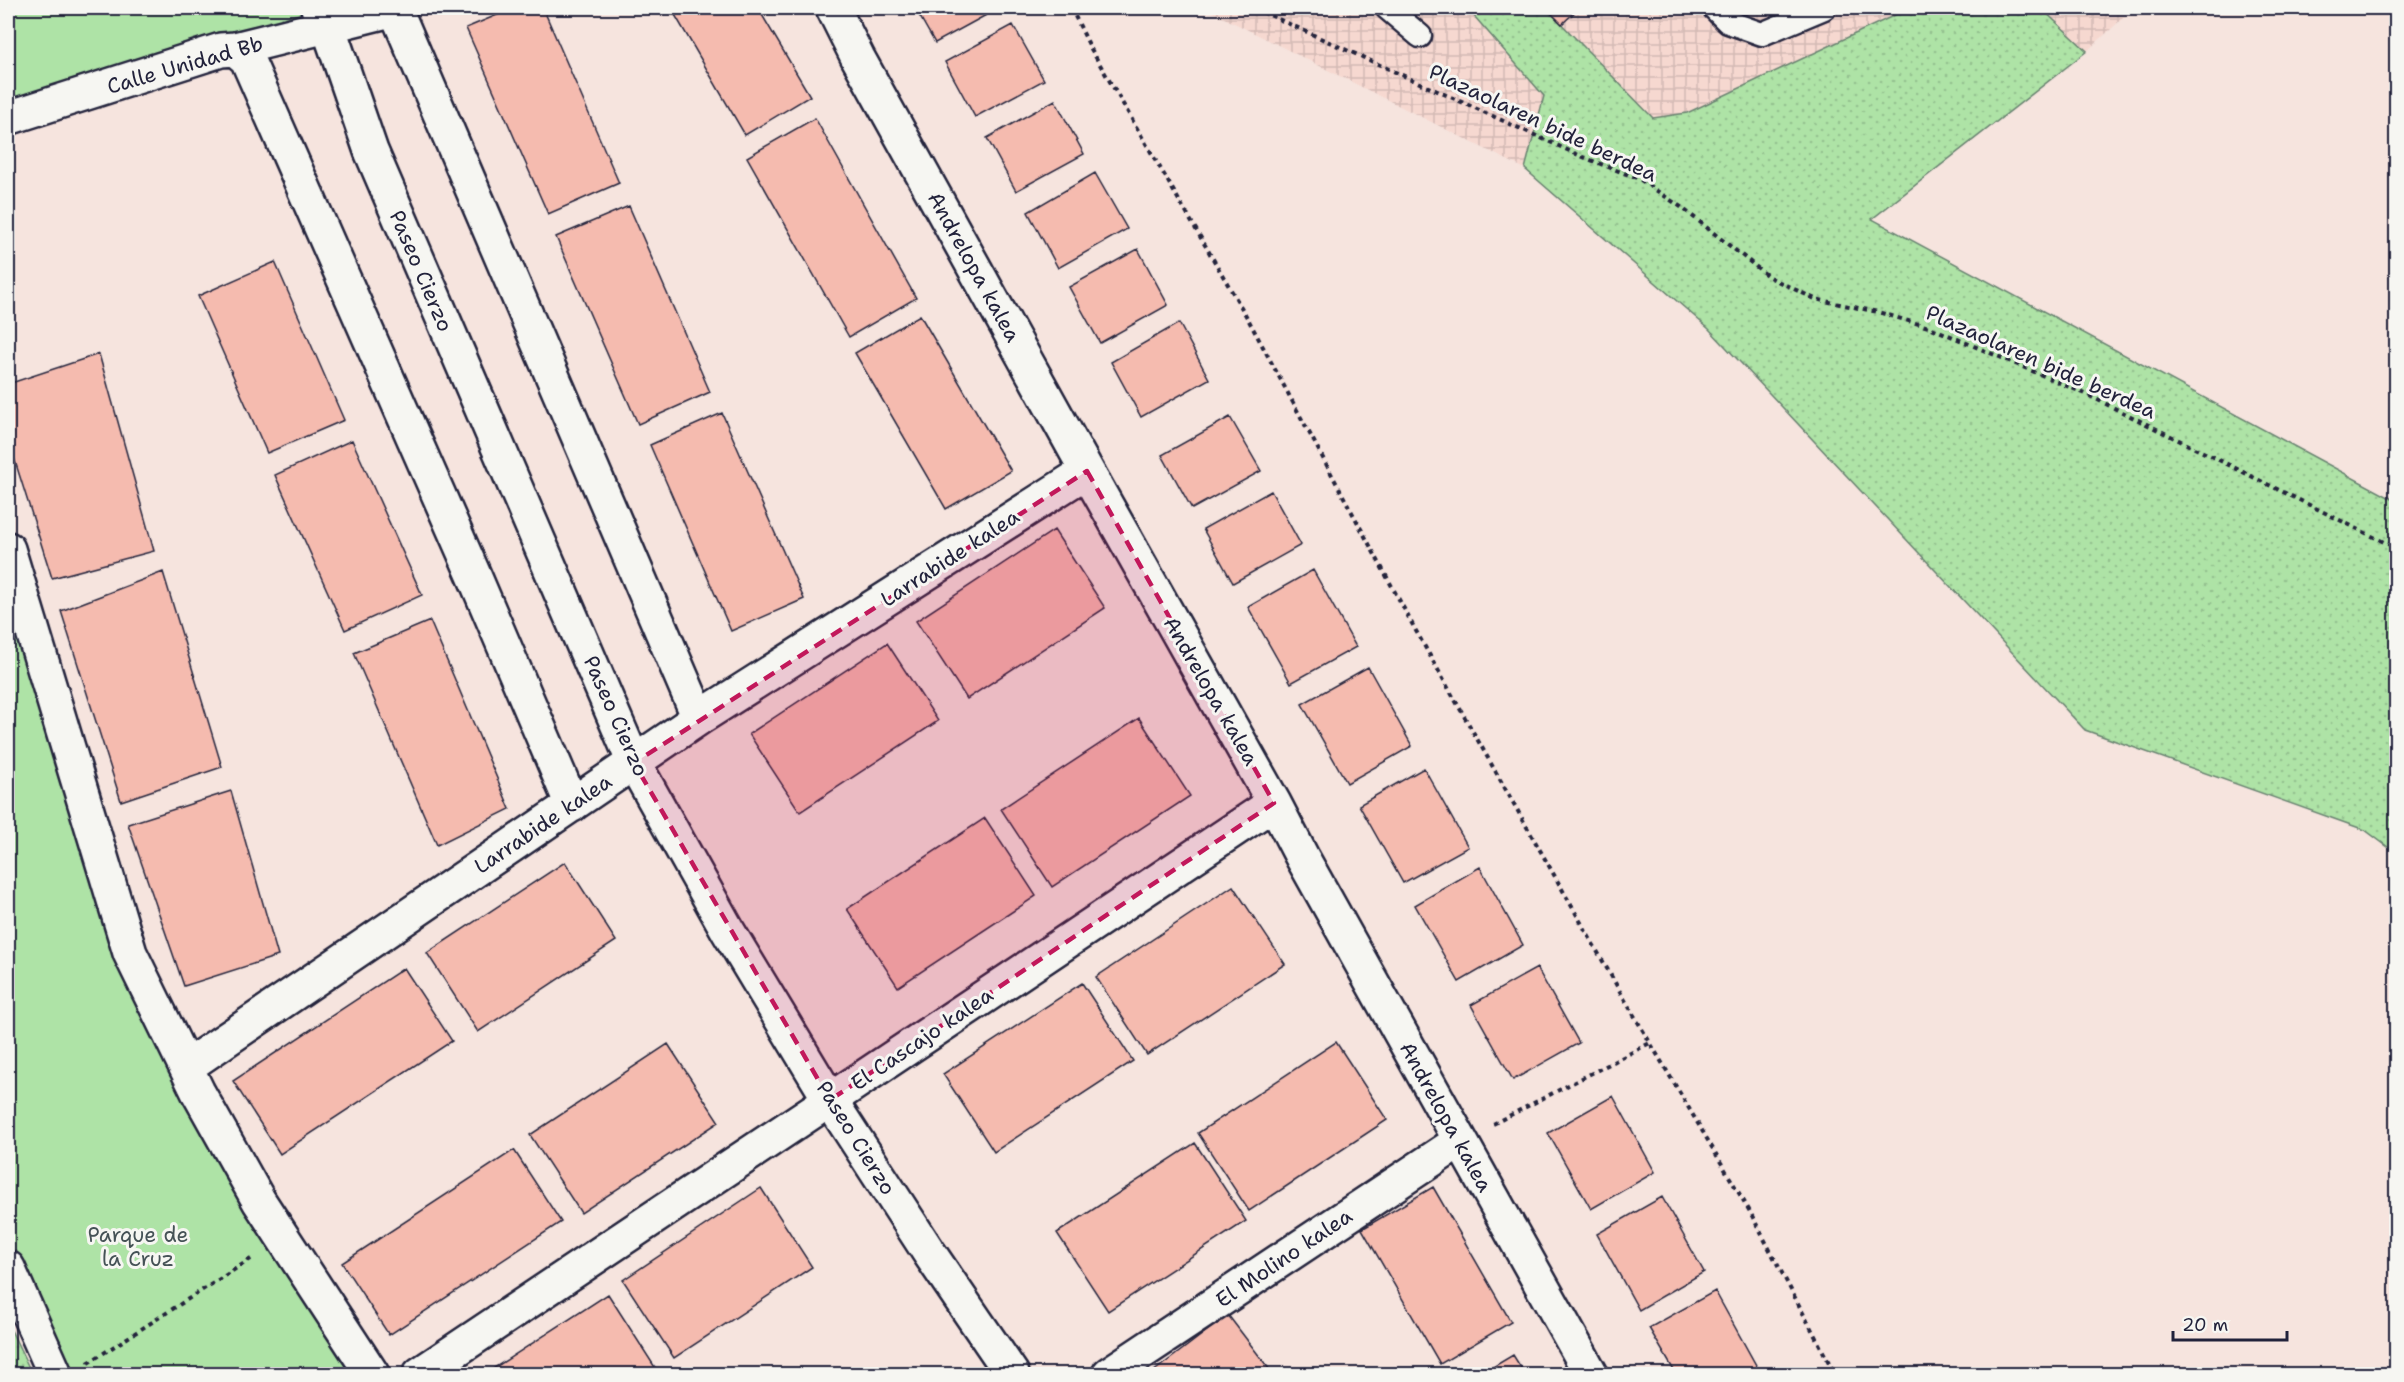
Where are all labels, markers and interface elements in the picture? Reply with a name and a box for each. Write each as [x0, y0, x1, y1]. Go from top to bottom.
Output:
street label: Calle Unidad Bb [104, 29, 266, 101]
street label: Plazaolaren bide berdea [1424, 58, 1662, 188]
street label: Andrelopa kalea [921, 187, 1027, 347]
street label: Paseo Cierzo [383, 206, 459, 336]
street label: Plazaolaren bide berdea [1921, 299, 2161, 425]
street label: Larrabide kalea [875, 503, 1025, 613]
street label: Andrelopa kalea [1157, 611, 1265, 771]
street label: Paseo Cierzo [577, 651, 655, 781]
street label: Larrabide kalea [469, 768, 617, 880]
street label: El Cascajo kalea [845, 981, 999, 1097]
street label: Andrelopa kalea [1393, 1037, 1499, 1197]
street label: Paseo Cierzo [810, 1076, 902, 1200]
street label: El Molino kalea [1210, 1202, 1358, 1314]
park label: Parque de la Cruz [88, 1221, 188, 1273]
scale bar [2173, 1304, 2287, 1342]
text: 20 m [2182, 1313, 2228, 1337]

